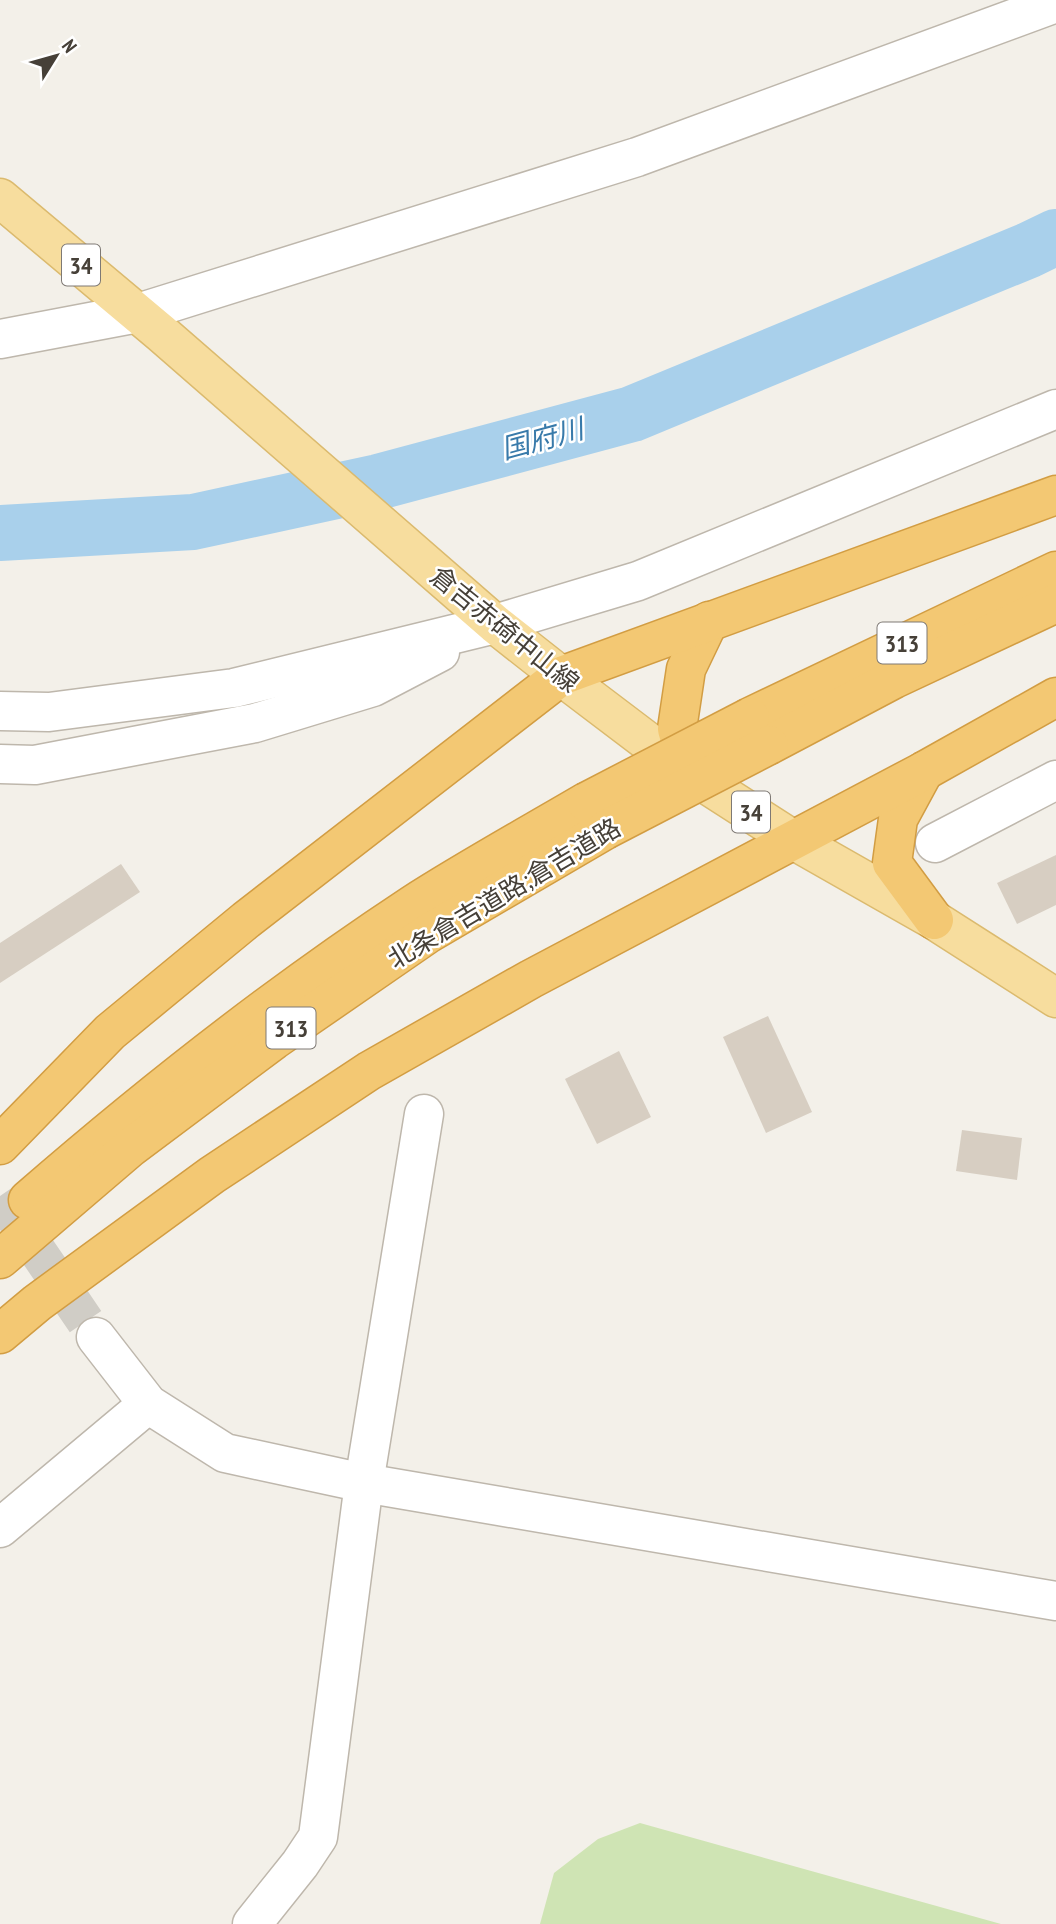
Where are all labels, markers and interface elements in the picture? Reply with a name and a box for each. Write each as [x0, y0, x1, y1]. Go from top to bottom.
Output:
north arrow [21, 21, 91, 91]
text: N [57, 34, 82, 57]
road number: 34 [62, 244, 100, 286]
water label: 国府川 [497, 408, 590, 467]
street label: 倉吉赤碕中山線 [424, 559, 586, 699]
road number: 313 [878, 622, 926, 664]
road number: 34 [732, 792, 770, 832]
street label: 北条倉吉道路;倉吉道路 [382, 810, 626, 976]
road number: 313 [266, 1008, 316, 1048]

